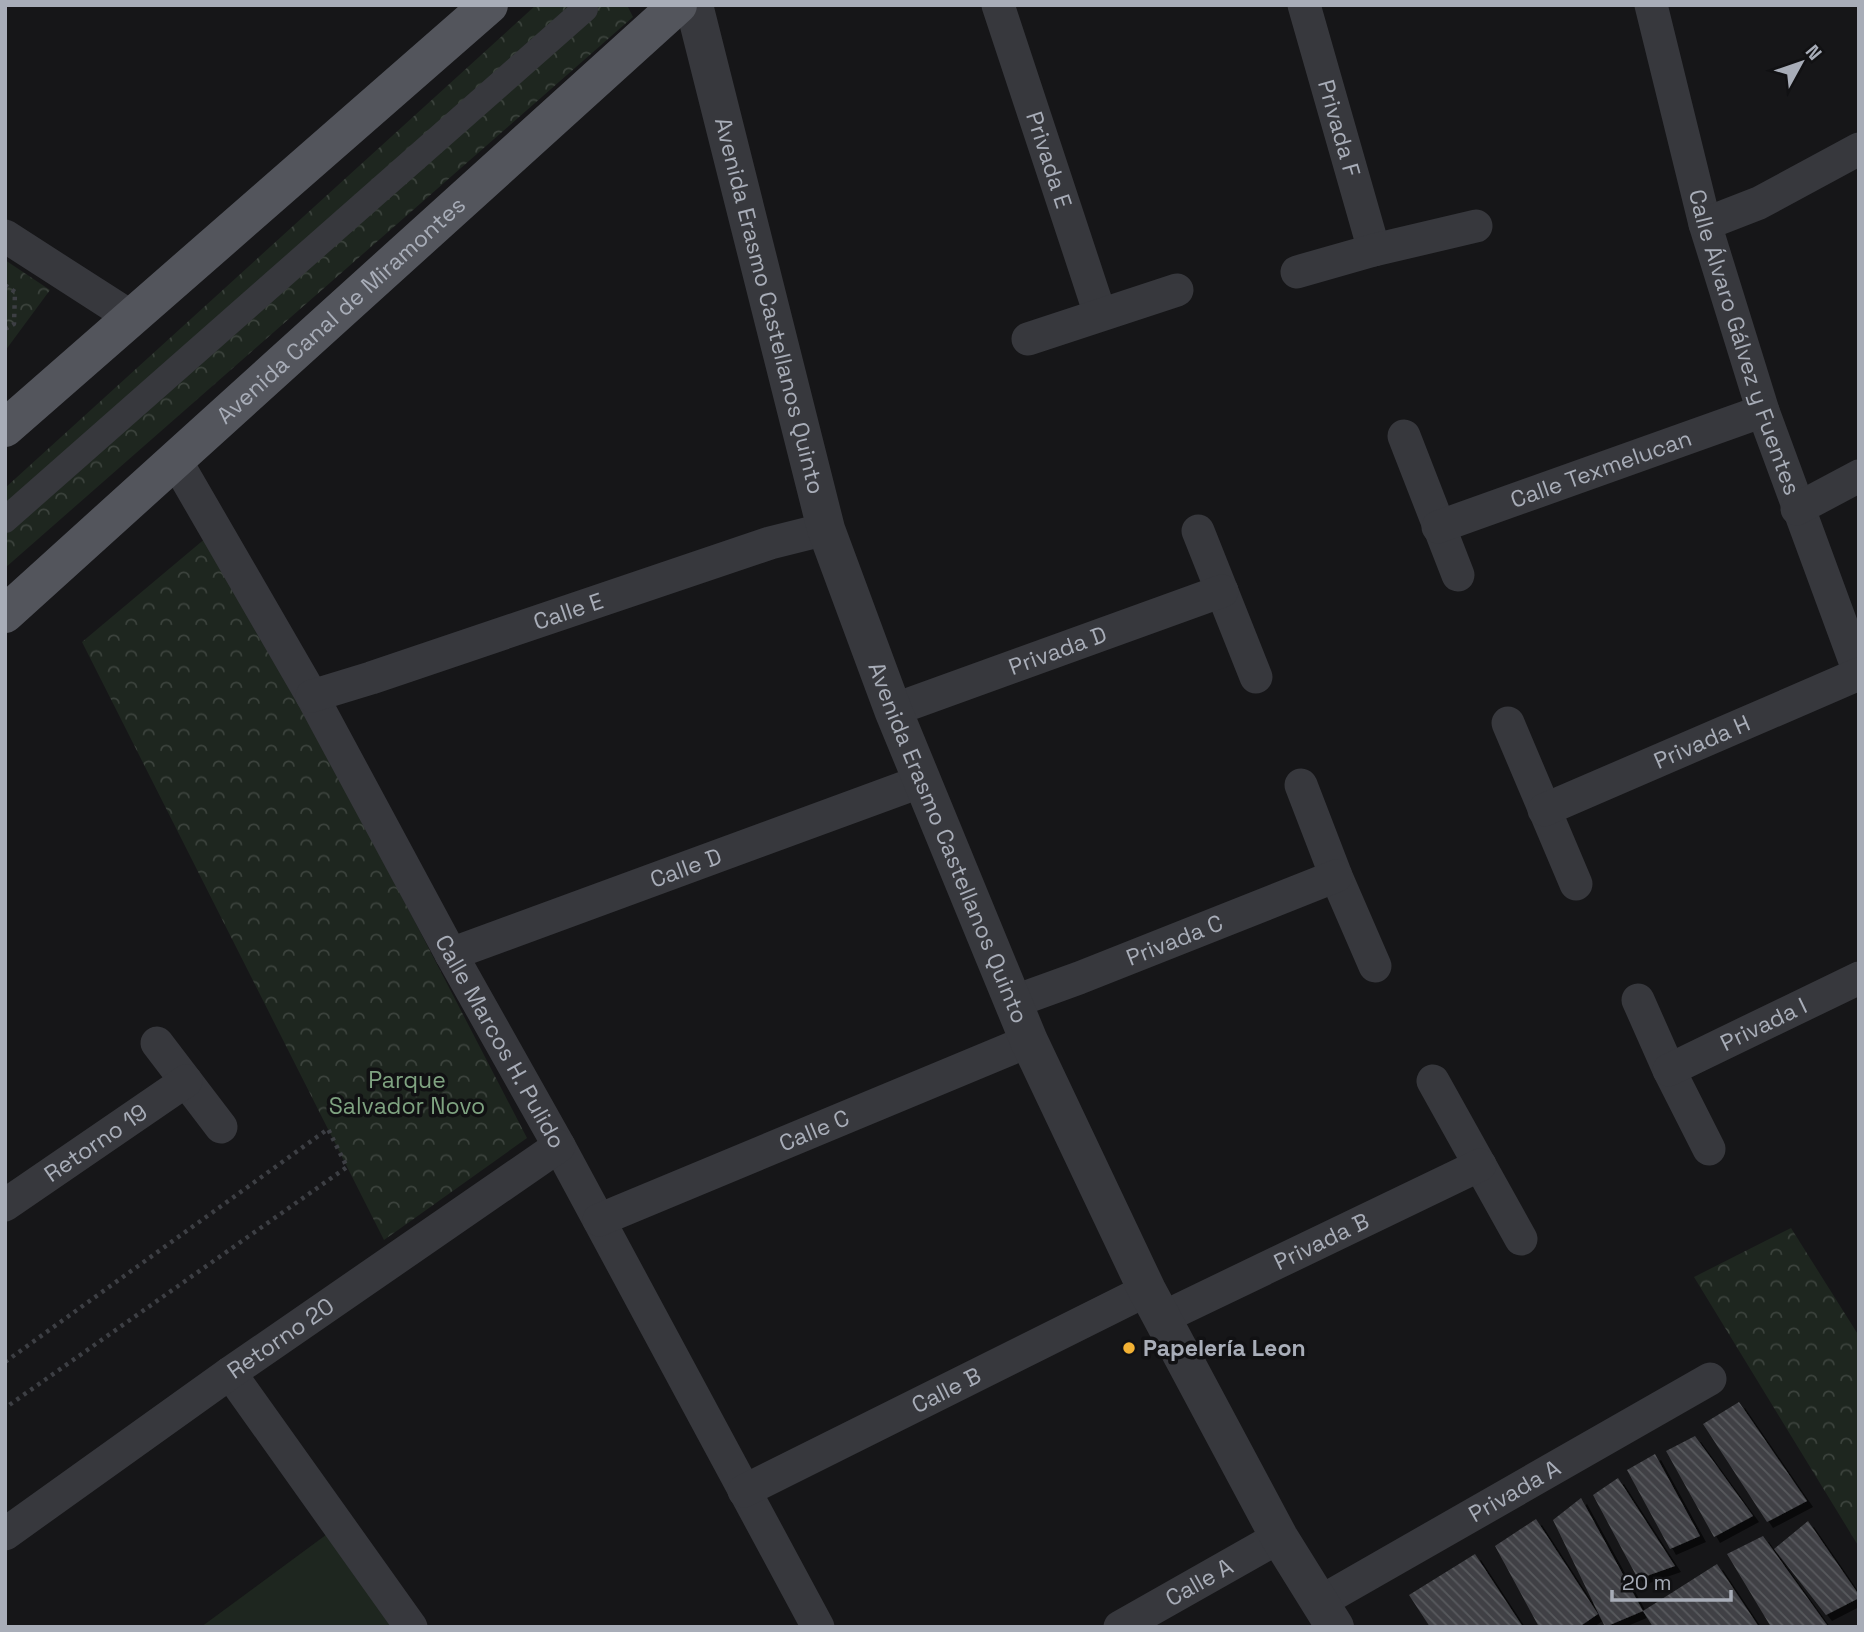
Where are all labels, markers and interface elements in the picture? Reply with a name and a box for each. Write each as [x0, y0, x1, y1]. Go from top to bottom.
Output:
north arrow [1766, 28, 1836, 98]
text: N [1800, 39, 1827, 65]
street label: Privada F [1311, 76, 1367, 180]
street label: Privada E [1019, 108, 1079, 212]
street label: Avenida Erasmo Castellanos Quinto [708, 114, 832, 497]
street label: Calle Álvaro Gálvez y Fuentes [1682, 186, 1808, 499]
street label: Avenida Canal de Miramontes [210, 190, 472, 430]
street label: Calle Texmelucan [1506, 423, 1696, 515]
street label: Calle E [530, 586, 607, 637]
street label: Privada D [1004, 619, 1111, 682]
street label: Avenida Erasmo Castellanos Quinto [862, 658, 1035, 1028]
street label: Privada H [1649, 708, 1755, 776]
street label: Calle D [646, 841, 726, 895]
street label: Privada C [1122, 907, 1227, 973]
street label: Calle Marcos H. Pulido [428, 929, 572, 1154]
street label: Privada I [1715, 991, 1812, 1058]
park label: Parque Salvador Novo [329, 1065, 485, 1121]
street label: Retorno 19 [38, 1097, 153, 1189]
street label: Calle C [774, 1102, 854, 1158]
street label: Privada B [1269, 1206, 1374, 1277]
street label: Retorno 20 [221, 1291, 340, 1386]
place label: Papelería Leon [1143, 1333, 1306, 1363]
marker: Papelería Leon [1121, 1340, 1137, 1356]
street label: Calle B [906, 1360, 986, 1420]
street label: Privada A [1463, 1453, 1566, 1529]
street label: Calle A [1160, 1551, 1238, 1613]
scale bar [1612, 1558, 1731, 1602]
text: 20 m [1622, 1569, 1672, 1596]

